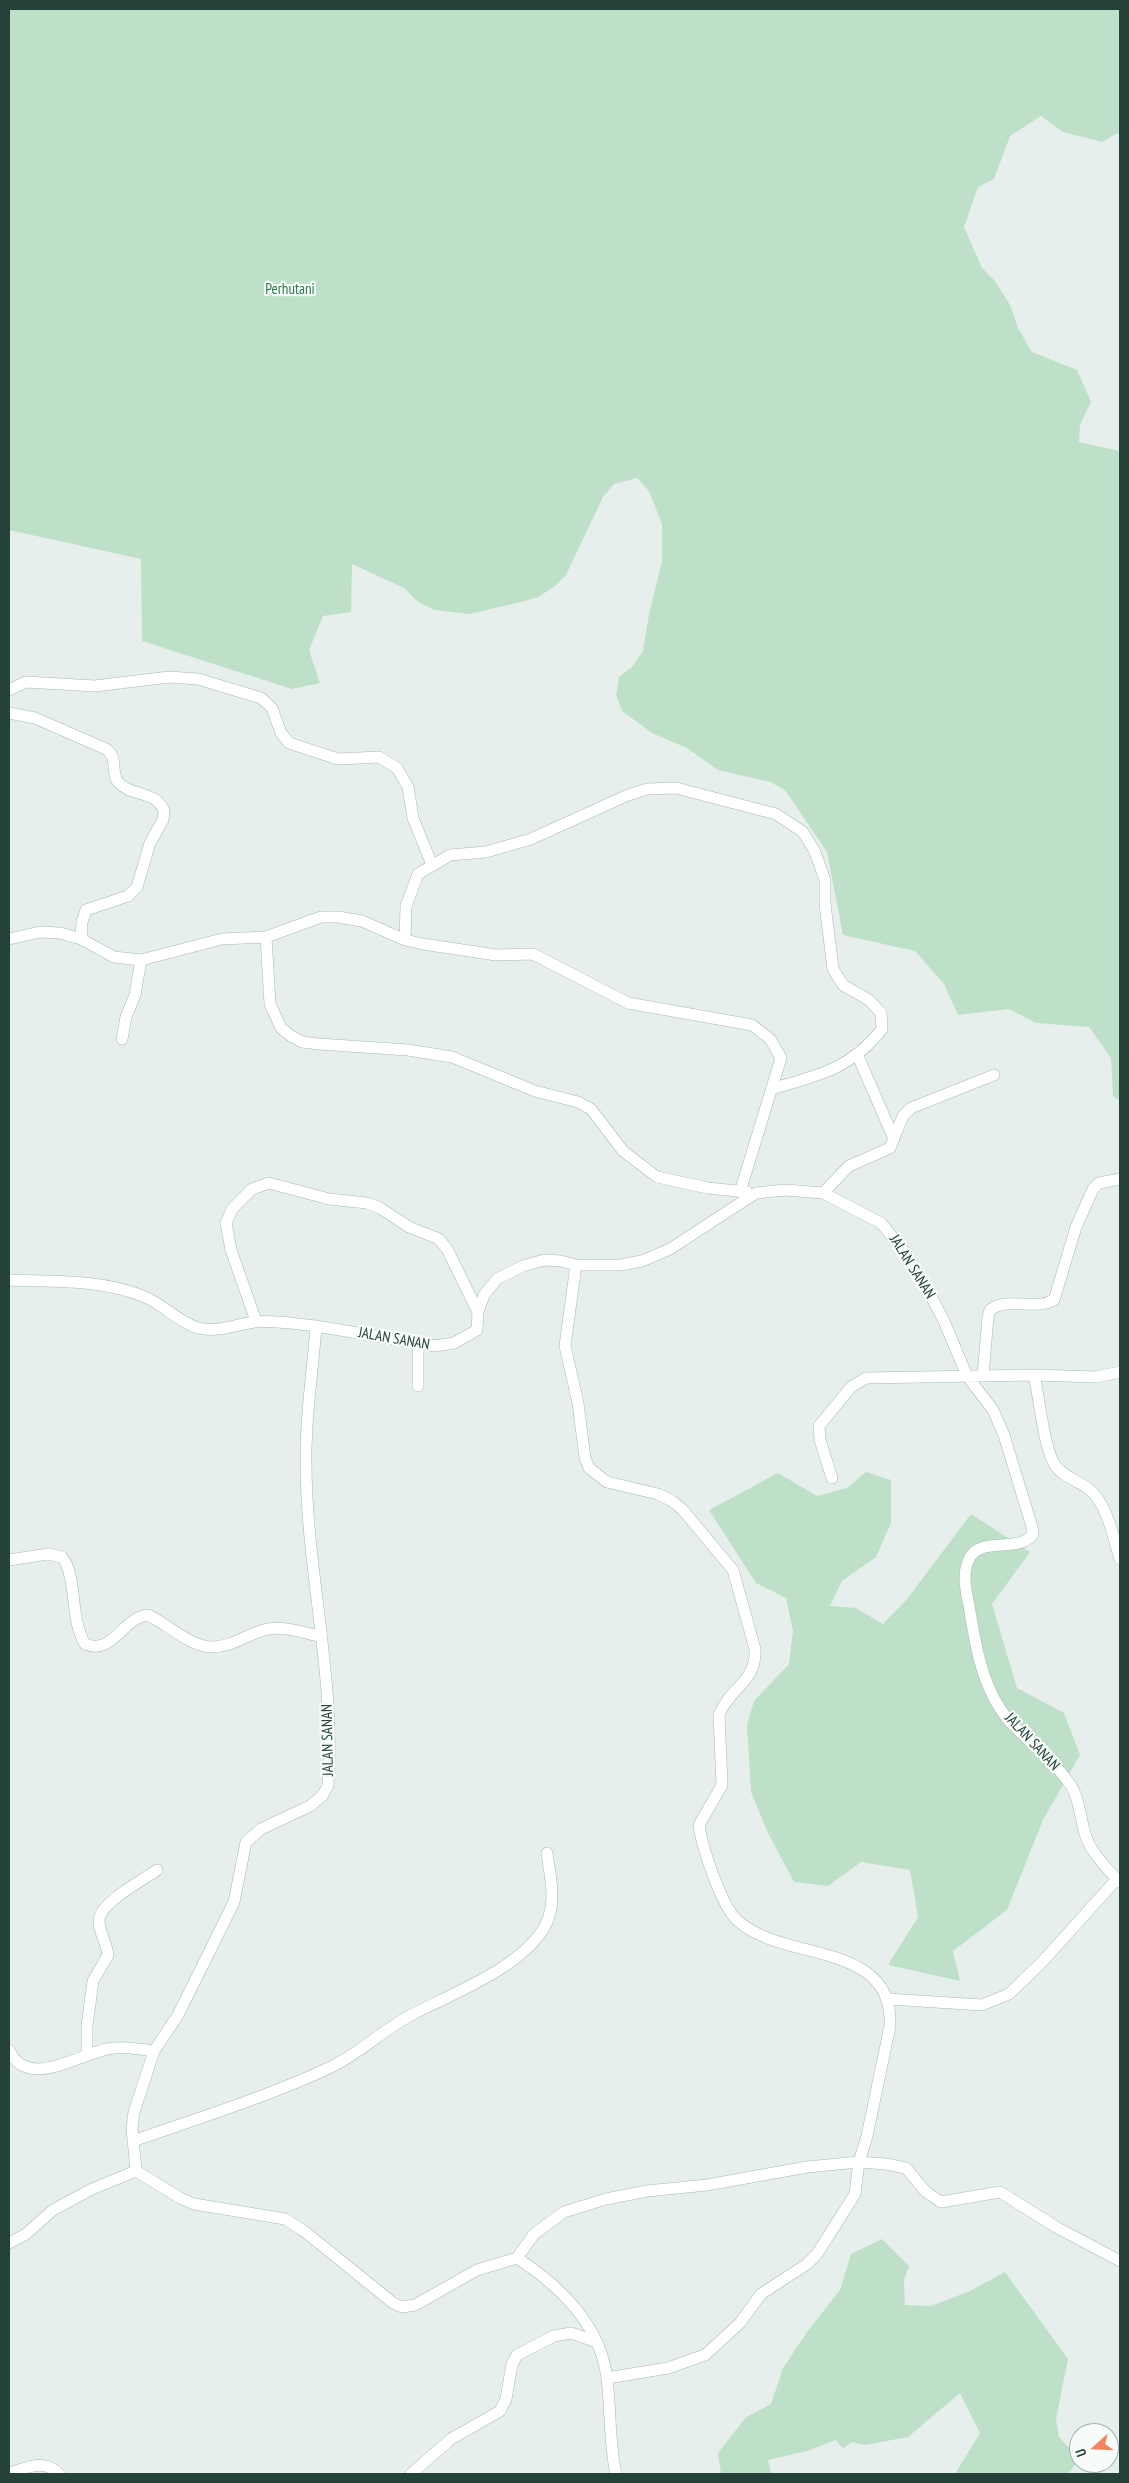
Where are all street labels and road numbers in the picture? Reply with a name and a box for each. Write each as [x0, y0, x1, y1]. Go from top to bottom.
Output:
street label: JALAN SANAN [885, 1232, 939, 1302]
street label: JALAN SANAN [357, 1324, 431, 1354]
street label: JALAN SANAN [318, 1704, 338, 1776]
street label: JALAN SANAN [1001, 1709, 1063, 1775]

